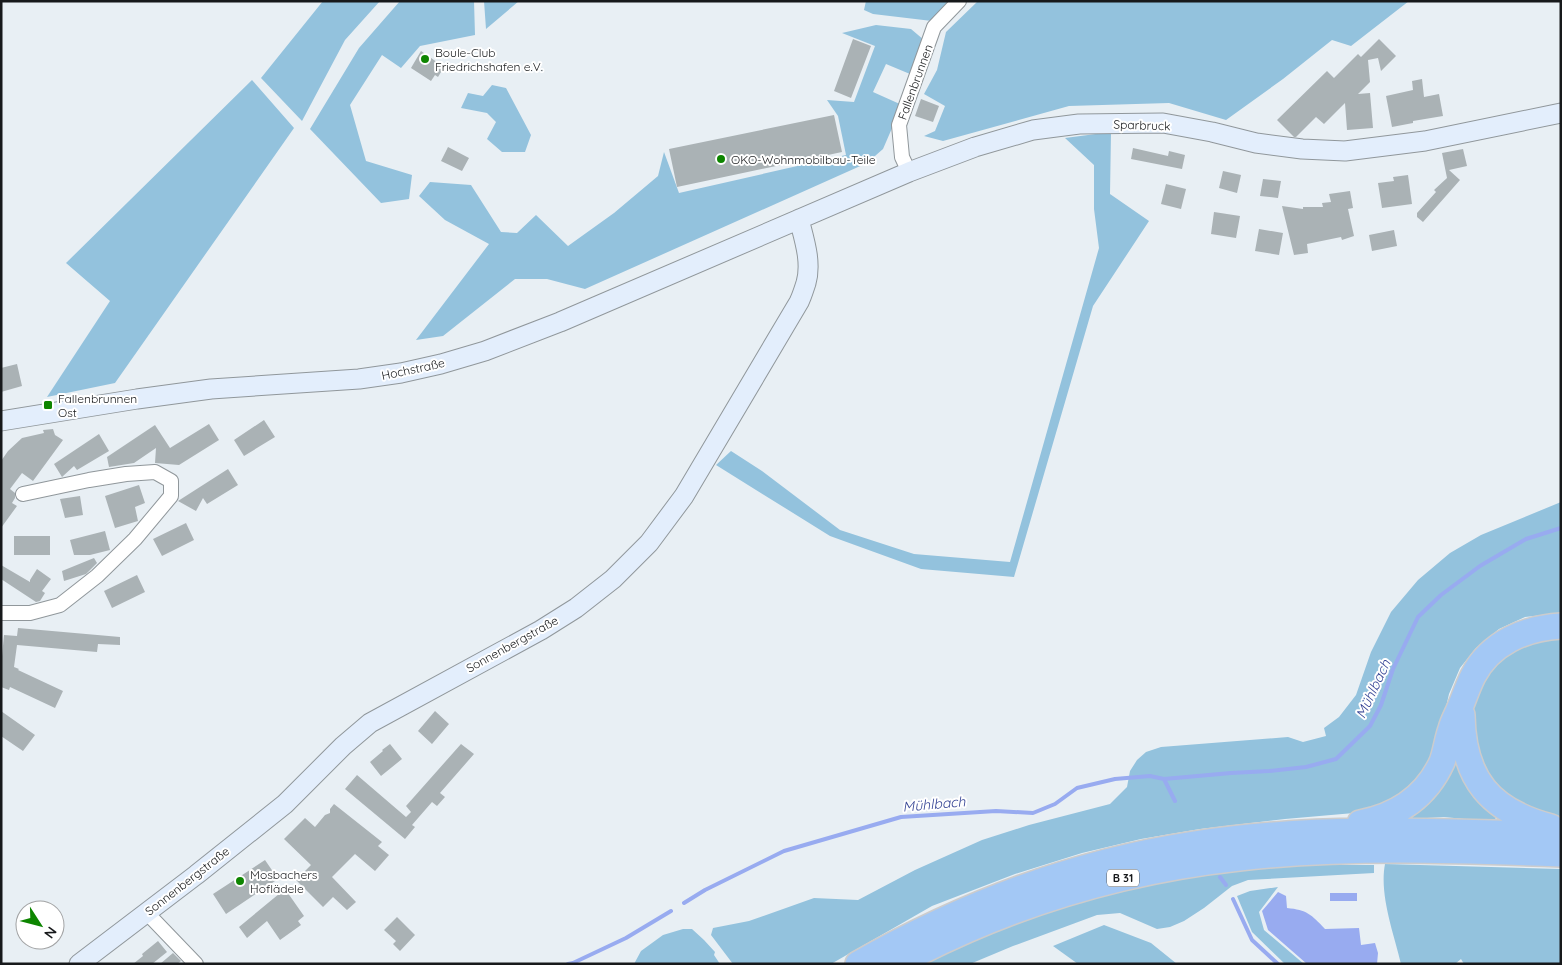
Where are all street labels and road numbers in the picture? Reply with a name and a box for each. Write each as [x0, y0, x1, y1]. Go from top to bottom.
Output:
street label: Fallenbrunnen [894, 42, 936, 122]
street label: Sparbruck [1113, 117, 1171, 133]
street label: Hochstraße [380, 355, 446, 383]
street label: Sonnenbergstraße [463, 612, 561, 676]
street label: Sonnenbergstraße [142, 843, 232, 919]
road number: B 31 [1107, 870, 1139, 886]

